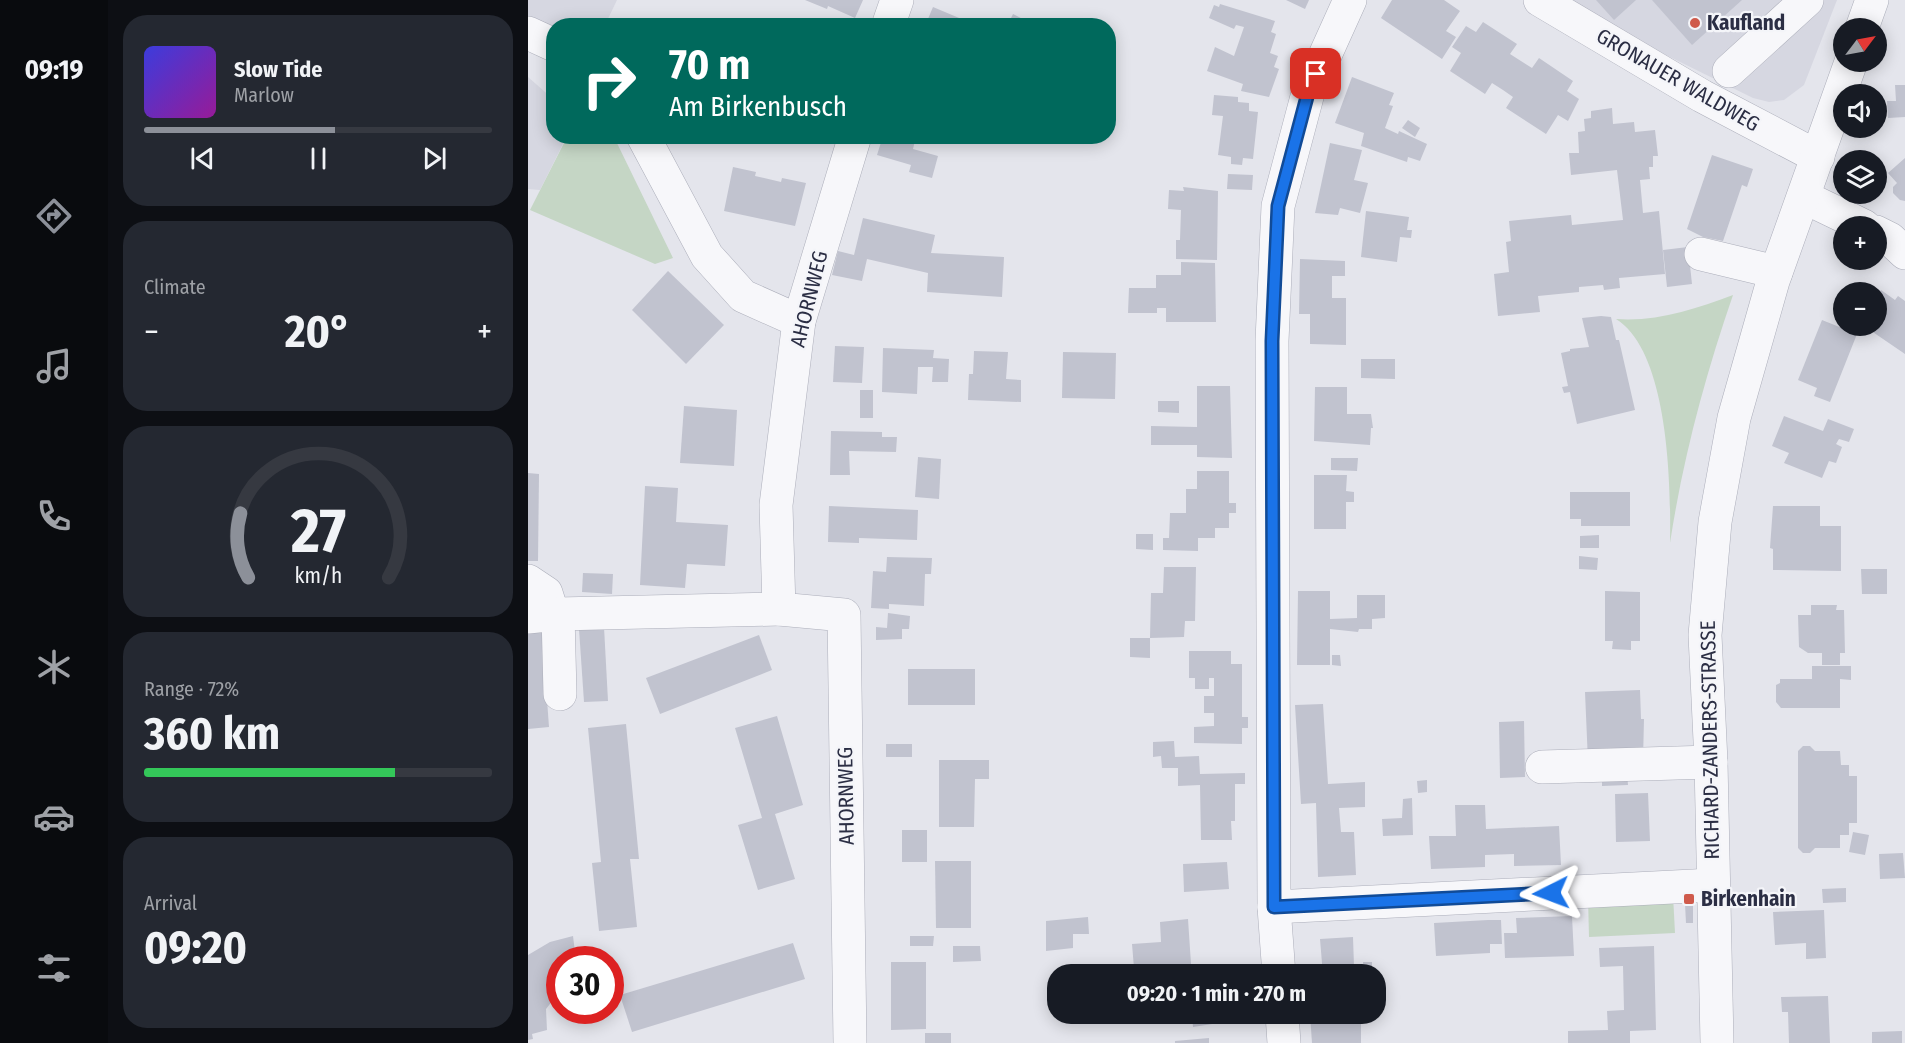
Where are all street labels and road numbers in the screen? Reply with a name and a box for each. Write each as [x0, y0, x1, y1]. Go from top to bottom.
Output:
street label: GRONAUER WALDWEG [1592, 23, 1764, 137]
street label: AHORNWEG [784, 248, 834, 350]
street label: RICHARD-ZANDERS-STRASSE [1695, 620, 1725, 860]
street label: AHORNWEG [832, 747, 860, 845]

